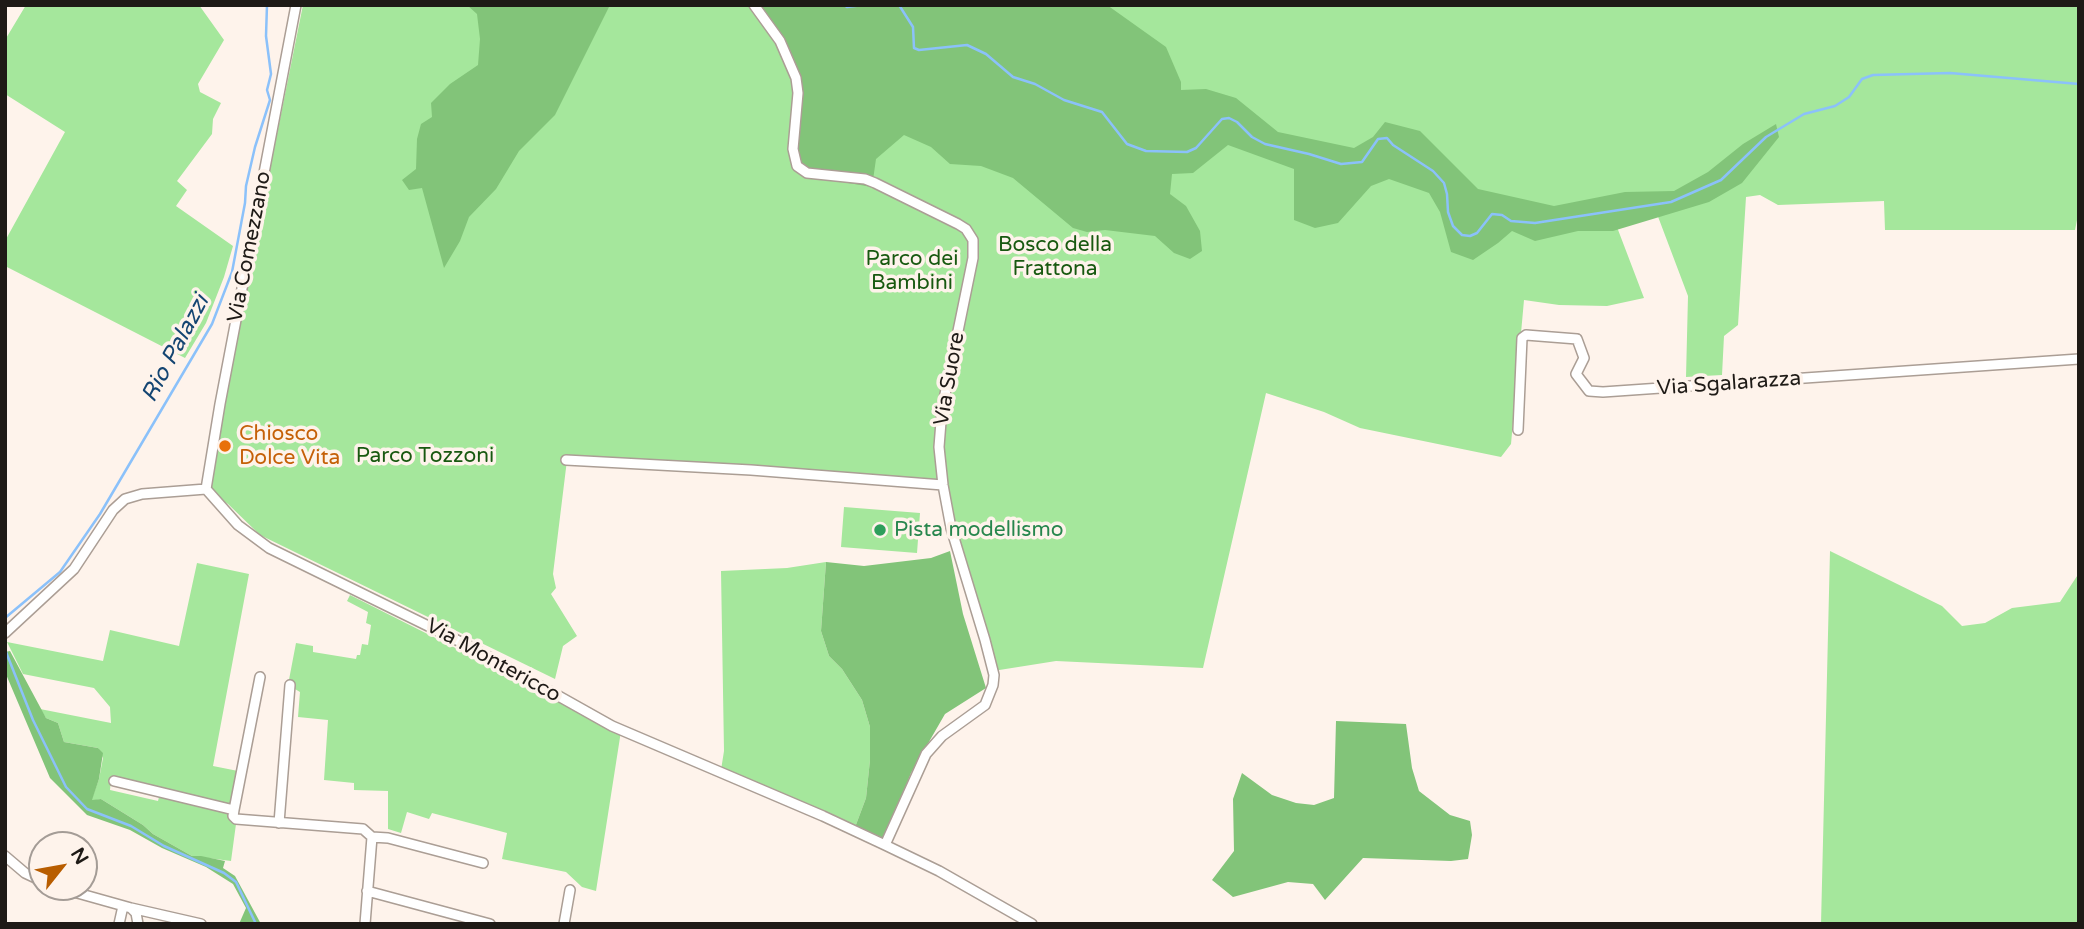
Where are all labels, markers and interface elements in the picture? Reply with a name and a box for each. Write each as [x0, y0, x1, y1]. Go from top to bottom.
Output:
street label: Via Comezzano [223, 169, 277, 325]
park label: Bosco della Frattona [998, 232, 1112, 282]
park label: Parco dei Bambini [866, 246, 958, 296]
water label: Rio Palazzi [136, 291, 216, 407]
street label: Via Suore [929, 330, 971, 428]
street label: Via Sgalarazza [1656, 366, 1802, 402]
place label: Chiosco Dolce Vita [239, 421, 340, 471]
marker: Chiosco Dolce Vita [217, 438, 233, 454]
park label: Parco Tozzoni [356, 443, 494, 469]
place label: Pista modellismo [894, 517, 1063, 543]
marker: Pista modellismo [872, 522, 888, 538]
street label: Via Montericco [421, 614, 565, 708]
north arrow [28, 831, 98, 901]
text: N [66, 844, 93, 868]

